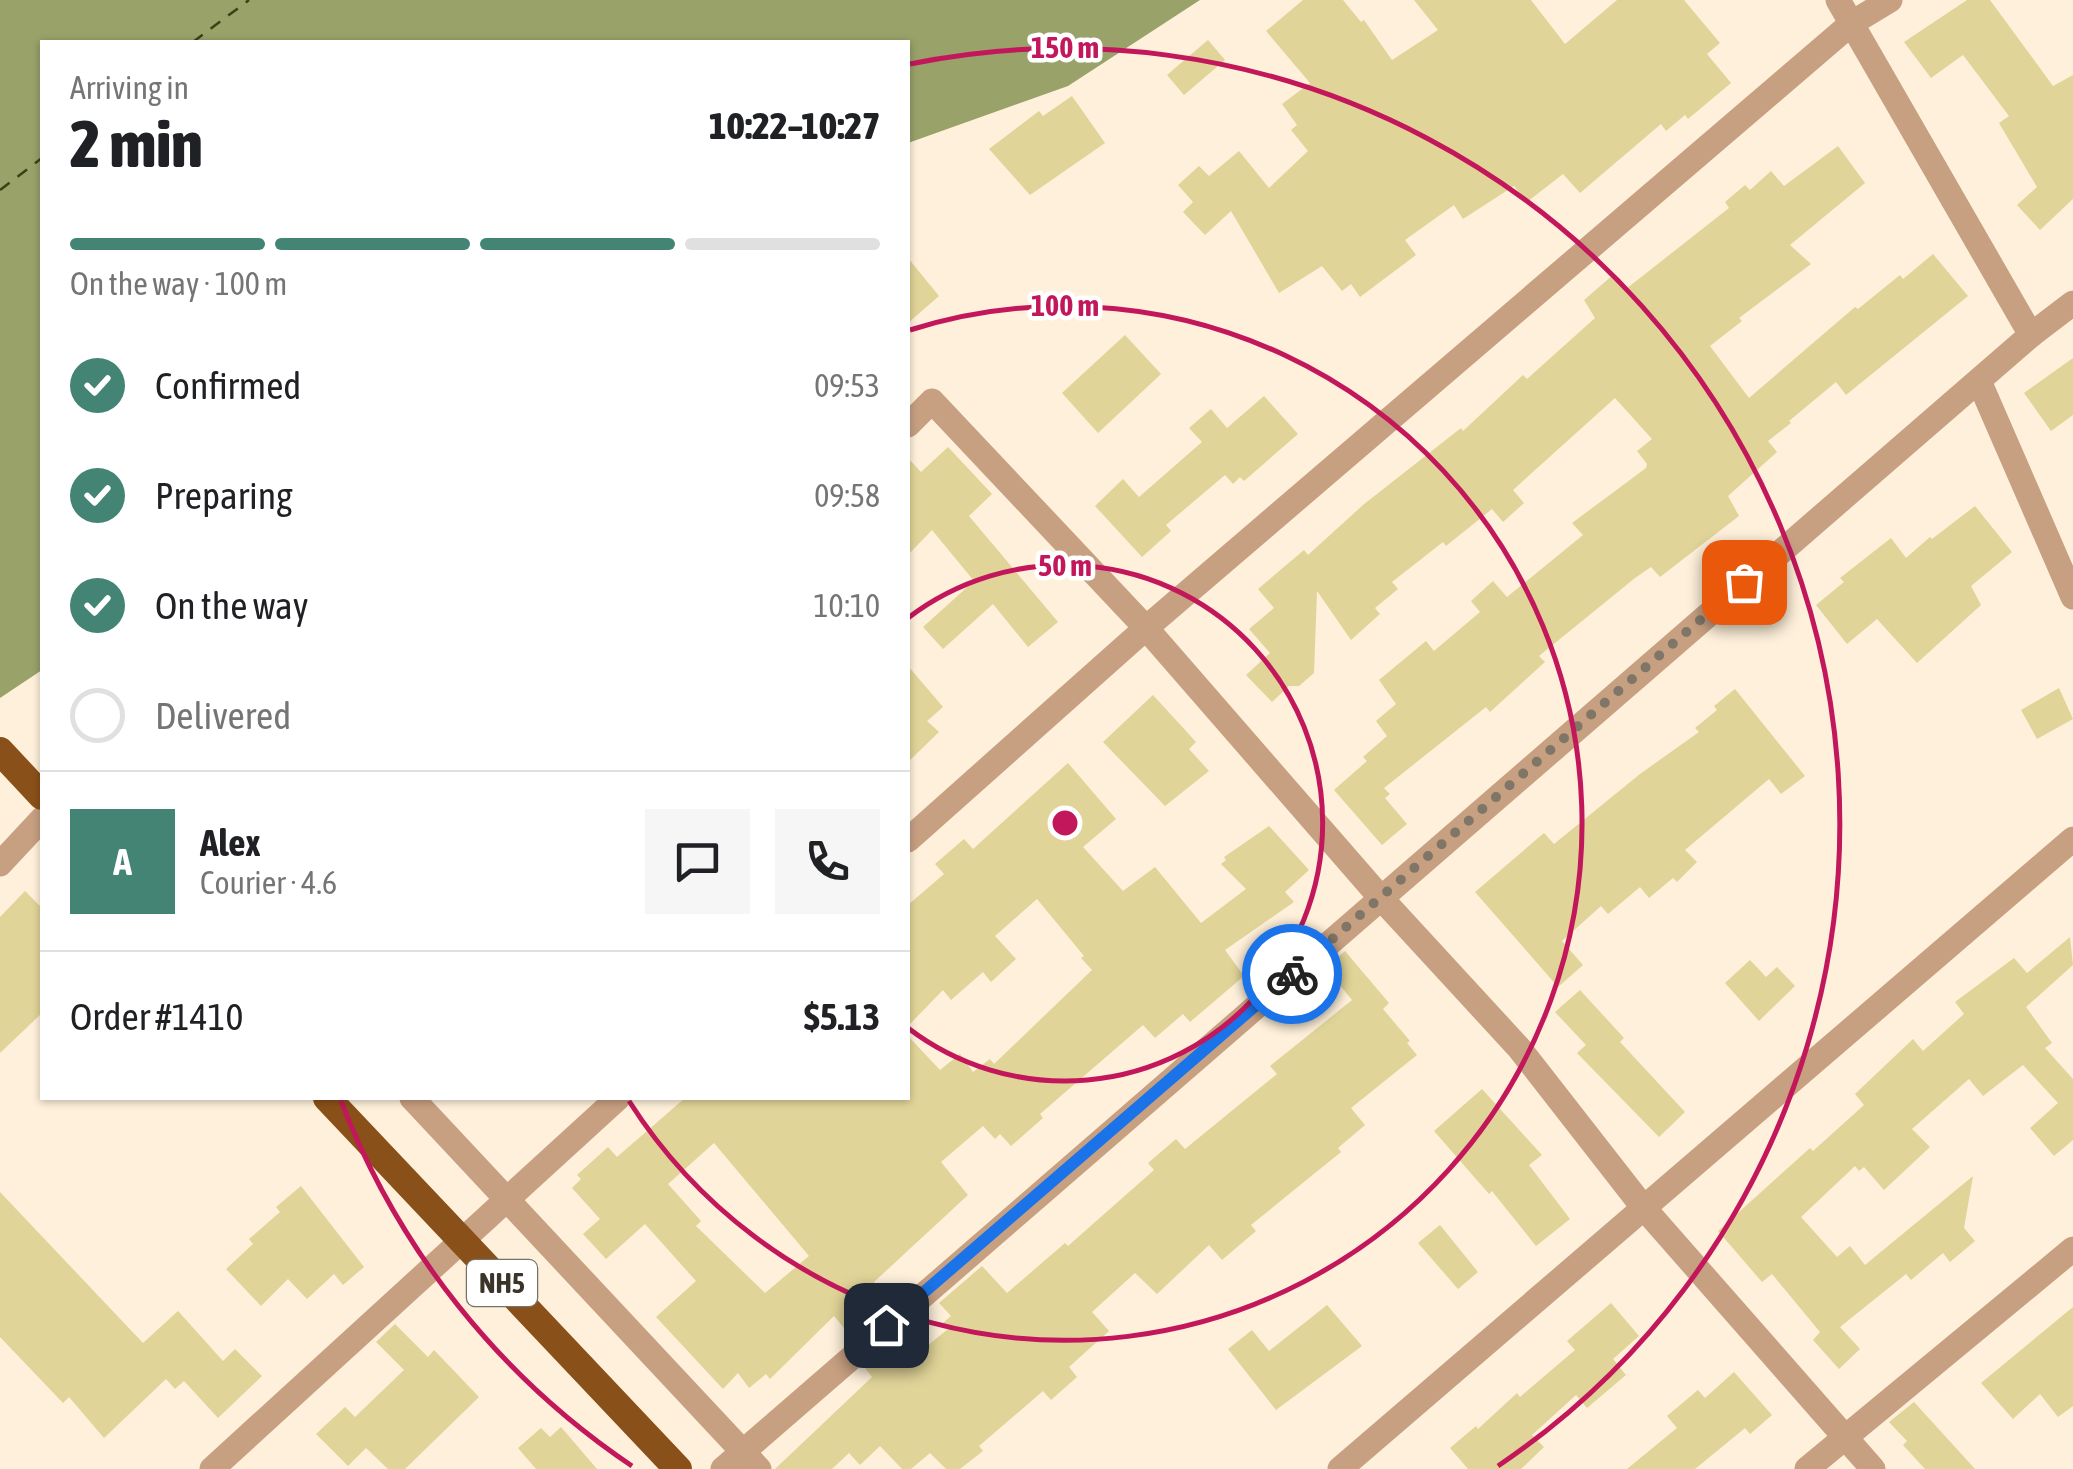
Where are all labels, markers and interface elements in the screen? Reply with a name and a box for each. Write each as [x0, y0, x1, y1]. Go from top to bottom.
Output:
text: 150 m [1031, 30, 1099, 64]
text: Arriving in [70, 69, 189, 106]
text: 10:22–10:27 [709, 104, 880, 147]
text: 2 min [70, 106, 203, 181]
text: On the way · 100 m [70, 265, 287, 302]
text: 100 m [1031, 288, 1099, 322]
icon: check [70, 358, 125, 413]
text: Confirmed [155, 364, 301, 407]
text: 09:53 [814, 367, 880, 404]
icon: check [70, 468, 125, 523]
text: Preparing [155, 474, 293, 517]
text: 09:58 [814, 477, 880, 514]
pin [1702, 540, 1787, 625]
text: 50 m [1038, 548, 1092, 582]
icon: bag [1717, 555, 1772, 610]
icon: check [70, 578, 125, 633]
text: On the way [155, 584, 308, 627]
text: 10:10 [814, 587, 880, 624]
text: Delivered [155, 694, 291, 737]
centre of rings [1047, 805, 1083, 841]
button: chat [645, 809, 750, 914]
button: phone [775, 809, 880, 914]
text: Alex [200, 821, 261, 864]
text: A [113, 840, 132, 883]
text: Courier · 4.6 [200, 864, 337, 901]
courier [1242, 924, 1342, 1024]
icon: bike [1265, 947, 1320, 1002]
text: Order #1410 [70, 995, 243, 1038]
text: $5.13 [804, 995, 880, 1038]
road number: NH5 [467, 1260, 537, 1306]
pin [844, 1283, 929, 1368]
icon: home [859, 1298, 914, 1353]

